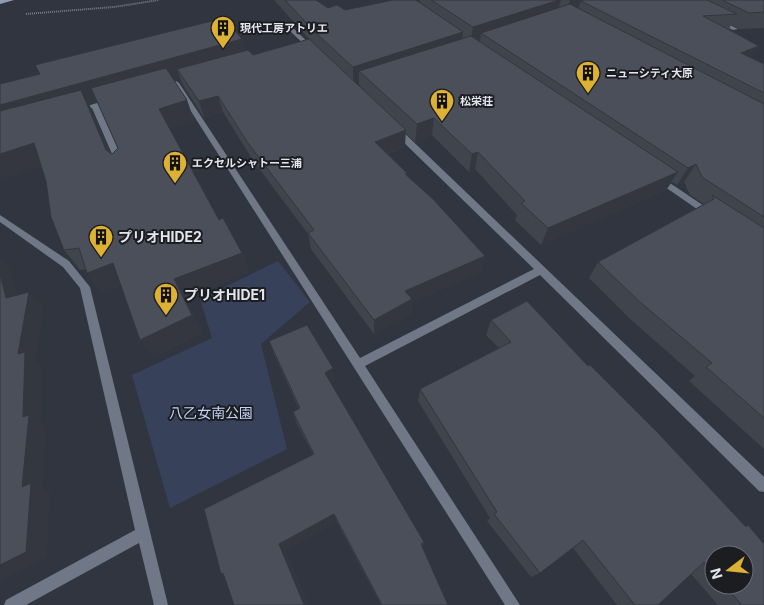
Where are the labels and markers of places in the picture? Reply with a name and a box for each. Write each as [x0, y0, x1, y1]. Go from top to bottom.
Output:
building icon: 現代工房アトリエ [210, 15, 236, 49]
place label: 現代工房アトリエ [240, 21, 328, 35]
building icon: ニューシティ大原 [575, 60, 601, 94]
place label: ニューシティ大原 [606, 66, 693, 80]
building icon: 松栄荘 [429, 88, 455, 122]
place label: 松栄荘 [460, 94, 493, 108]
building icon: エクセルシャトー三浦 [162, 150, 188, 184]
place label: エクセルシャトー三浦 [192, 156, 302, 170]
building icon: プリオHIDE2 [88, 224, 114, 258]
place label: プリオHIDE2 [118, 228, 202, 245]
building icon: プリオHIDE1 [153, 282, 179, 316]
place label: プリオHIDE1 [184, 286, 265, 303]

